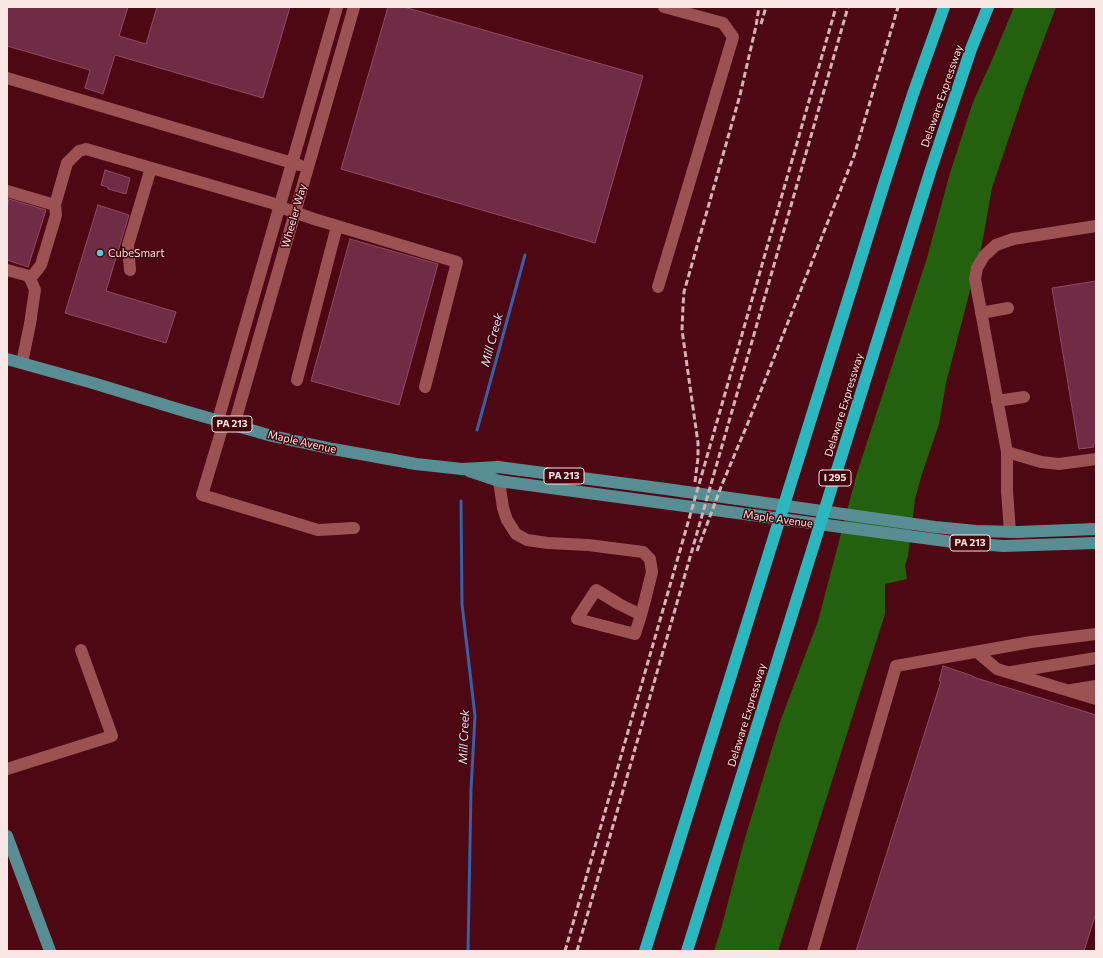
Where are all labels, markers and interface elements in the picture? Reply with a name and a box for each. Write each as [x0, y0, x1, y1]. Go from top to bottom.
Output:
street label: Delaware Expressway [918, 43, 966, 149]
street label: Wheeler Way [279, 182, 309, 250]
place label: CubeSmart [108, 246, 165, 260]
marker: CubeSmart [95, 248, 105, 258]
water label: Mill Creek [478, 312, 506, 368]
street label: Delaware Expressway [822, 352, 866, 458]
road number: PA 213 [212, 416, 252, 432]
street label: Maple Avenue [266, 428, 338, 456]
road number: PA 213 [544, 468, 584, 484]
road number: I 295 [819, 470, 851, 486]
street label: Maple Avenue [742, 508, 814, 530]
road number: PA 213 [950, 535, 990, 551]
street label: Delaware Expressway [725, 662, 769, 768]
water label: Mill Creek [456, 709, 472, 765]

